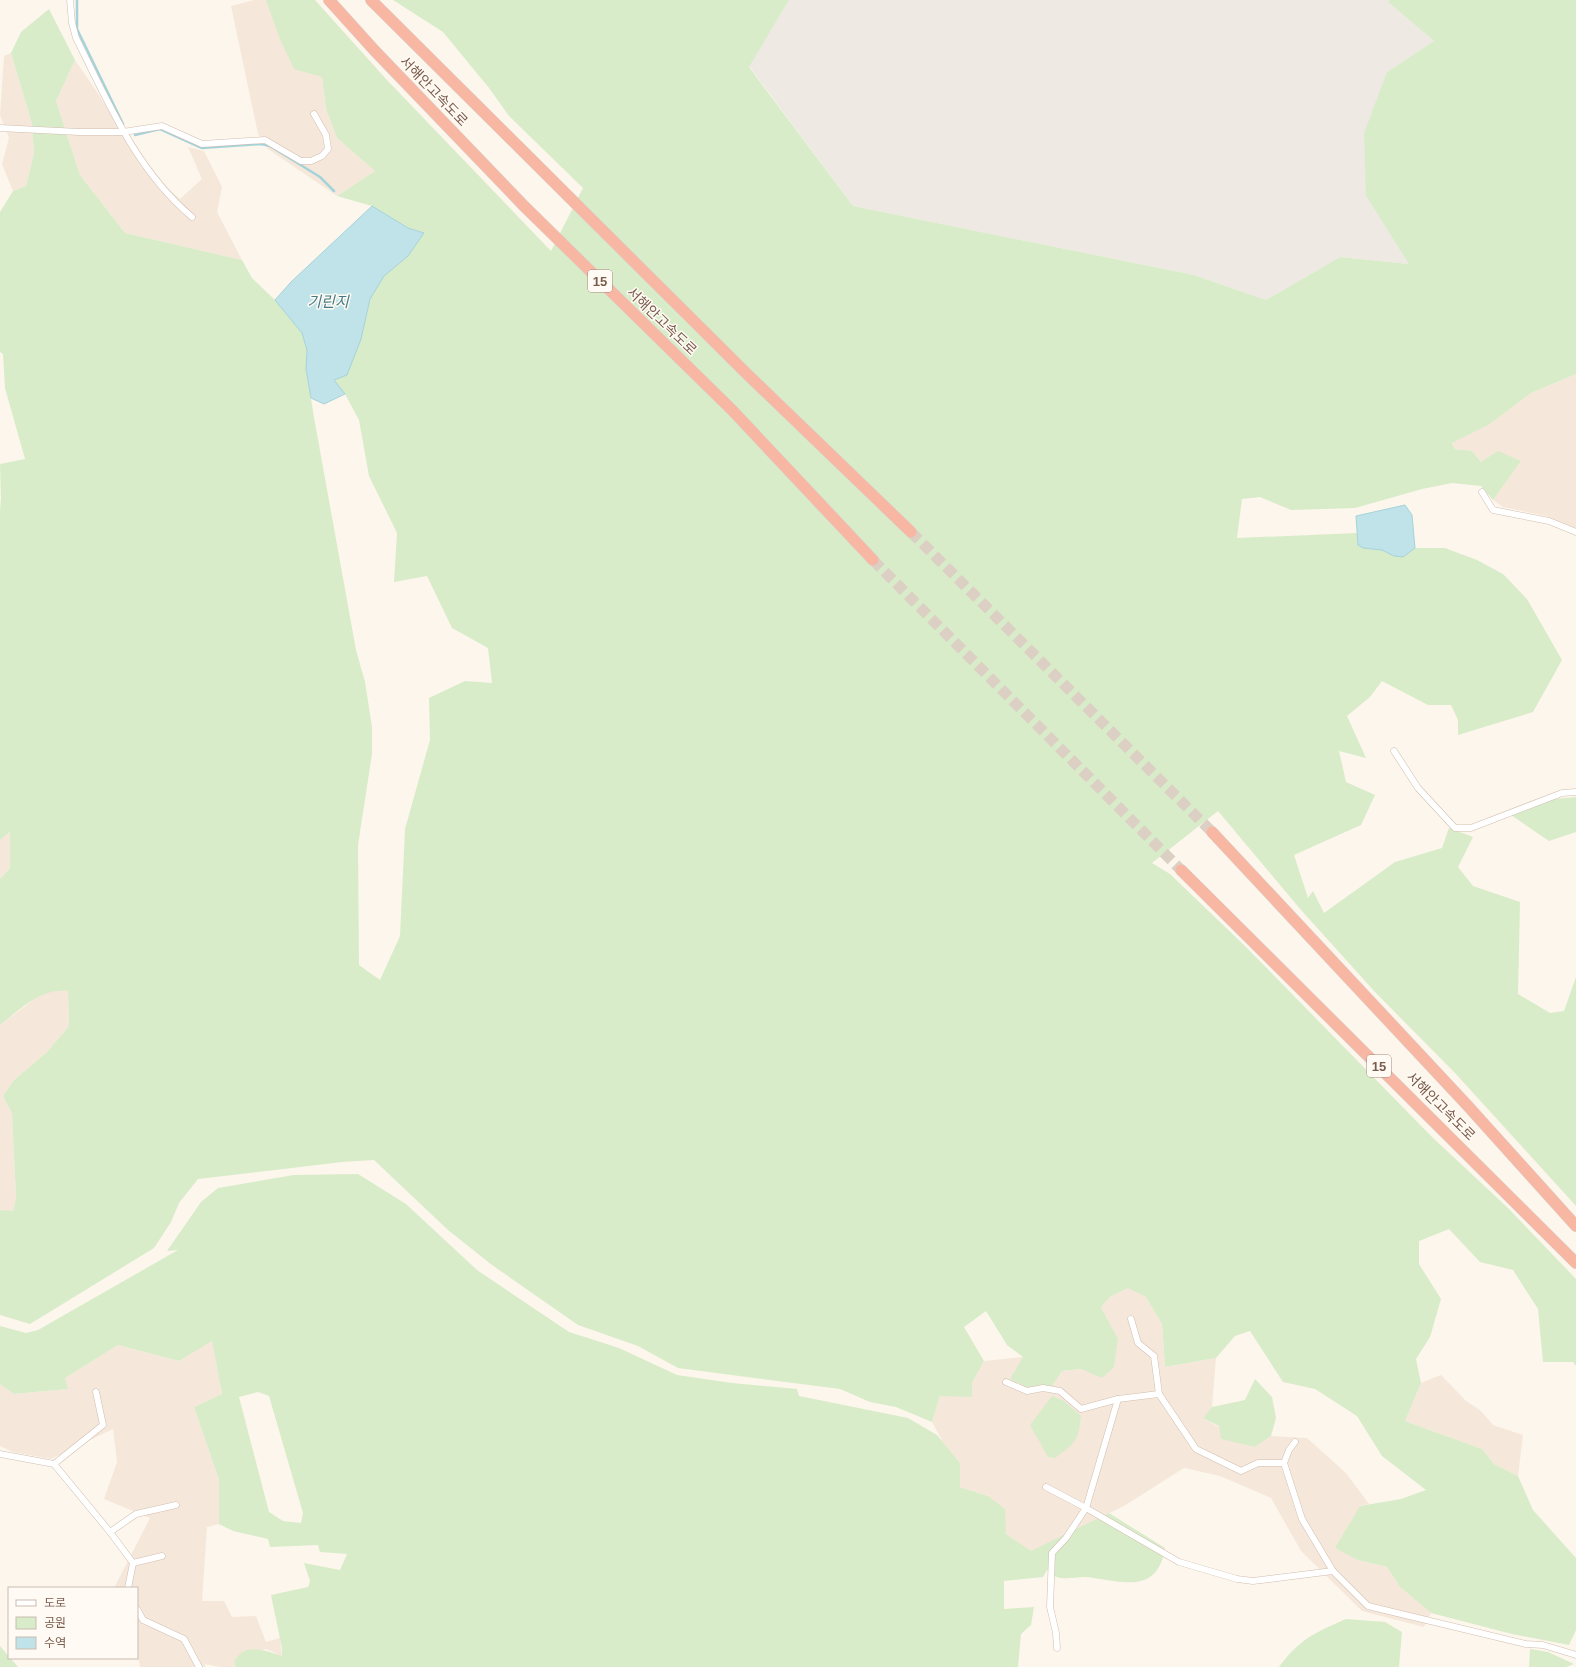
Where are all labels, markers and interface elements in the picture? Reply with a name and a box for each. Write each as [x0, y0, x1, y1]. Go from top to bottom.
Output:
street label: 서해안고속도로 [397, 53, 471, 129]
road number: 15 [588, 270, 612, 292]
street label: 서해안고속도로 [624, 284, 700, 358]
water label: 기린지 [307, 293, 350, 310]
road number: 15 [1367, 1055, 1391, 1077]
street label: 서해안고속도로 [1403, 1068, 1479, 1144]
legend [8, 1587, 138, 1659]
text: 도로 [44, 1596, 66, 1610]
text: 공원 [44, 1616, 66, 1630]
text: 수역 [44, 1636, 66, 1650]

